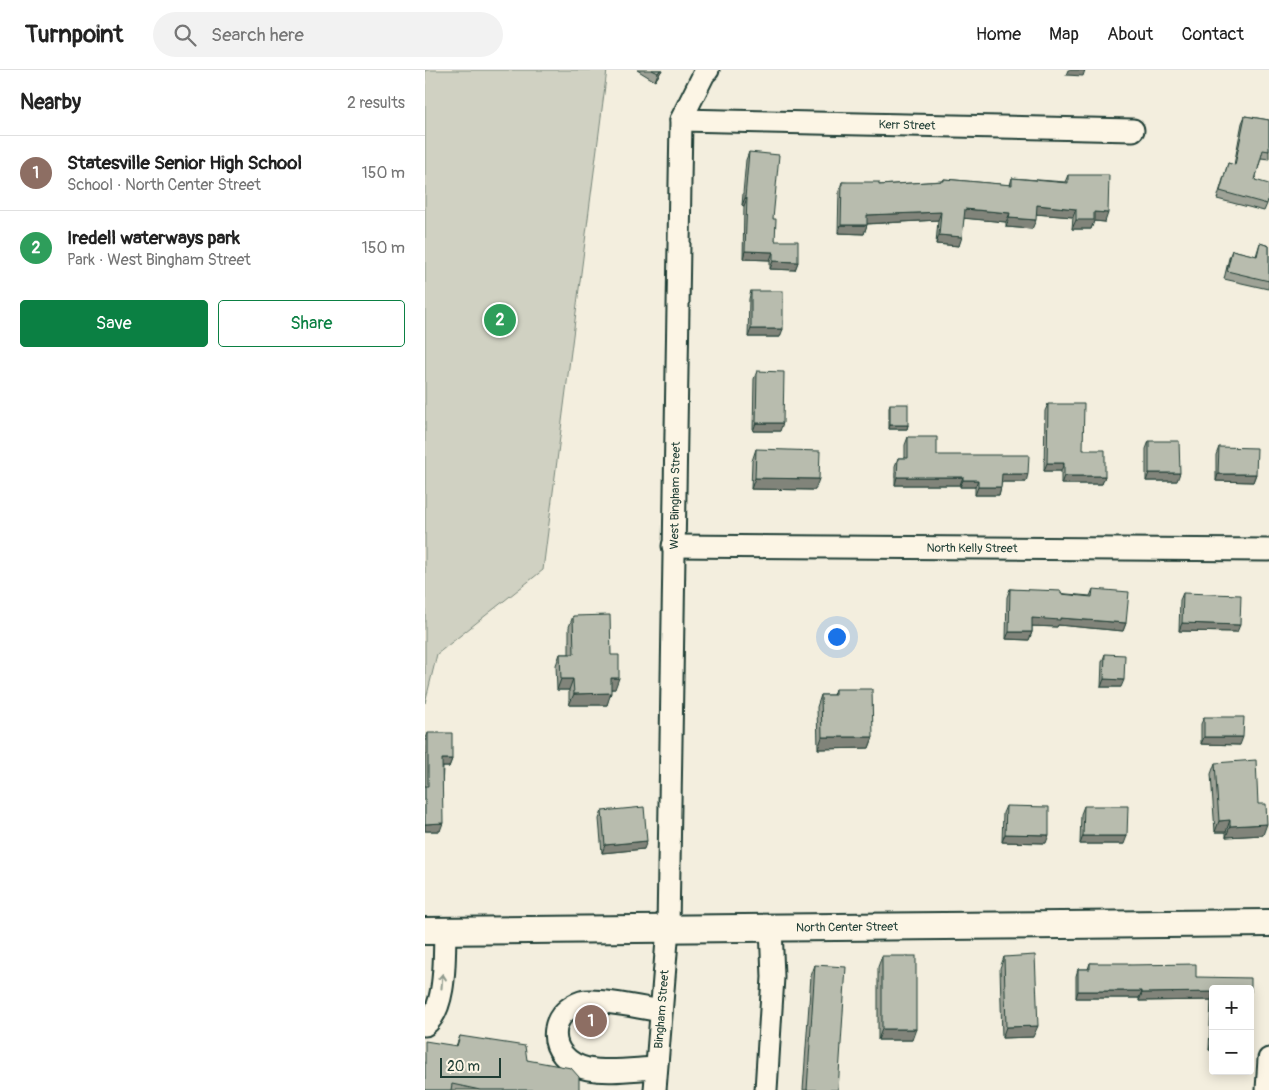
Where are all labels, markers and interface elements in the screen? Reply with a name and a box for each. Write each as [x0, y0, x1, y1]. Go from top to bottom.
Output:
search box [153, 12, 503, 57]
text: Turnpoint [25, 20, 123, 49]
icon: search [171, 21, 199, 49]
text: Search here [211, 23, 304, 47]
text: Home [976, 23, 1021, 46]
text: Map [1049, 23, 1079, 46]
text: About [1107, 23, 1153, 46]
text: Contact [1181, 23, 1244, 46]
text: Nearby [20, 89, 81, 116]
text: 2 results [347, 93, 405, 113]
street label: Kerr Street [878, 117, 936, 133]
text: Statesville Senior High School [67, 151, 302, 175]
text: 1 [33, 163, 39, 183]
text: 150 m [361, 163, 405, 183]
text: School · North Center Street [67, 175, 261, 195]
text: Iredell waterways park [67, 226, 240, 250]
text: 2 [32, 238, 40, 258]
text: 150 m [361, 238, 405, 258]
text: Park · West Bingham Street [67, 250, 251, 270]
button: Save [20, 300, 208, 347]
button: Share [218, 300, 405, 347]
pin: 2 [484, 301, 516, 339]
street label: West Bingham Street [667, 441, 683, 550]
street label: North Kelly Street [926, 540, 1018, 556]
your location [824, 624, 850, 650]
street label: North Center Street [796, 919, 898, 935]
street label: Bingham Street [651, 969, 672, 1049]
one-way arrow [437, 973, 446, 989]
map controls [1209, 985, 1254, 1075]
button: + [1209, 985, 1254, 1030]
pin: 1 [575, 1002, 607, 1040]
button: − [1209, 1030, 1254, 1075]
scale bar [440, 1055, 501, 1078]
text: 20 m [447, 1058, 480, 1075]

